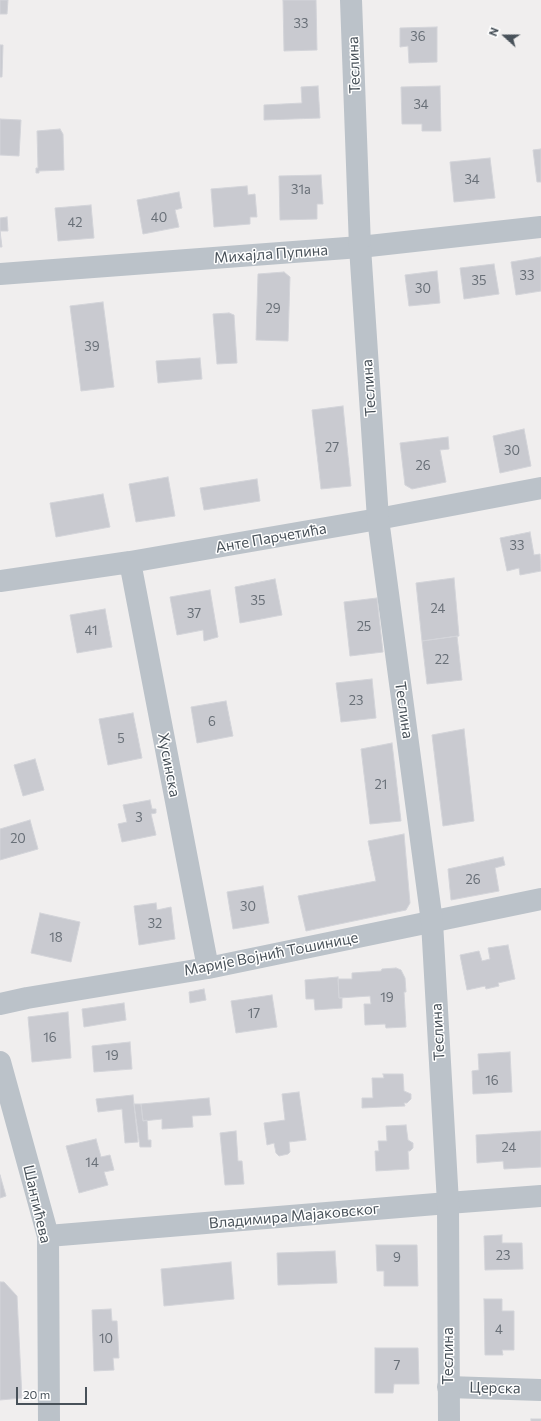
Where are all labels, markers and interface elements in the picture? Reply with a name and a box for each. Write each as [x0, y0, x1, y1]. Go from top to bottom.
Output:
house number: 33 [294, 16, 308, 32]
north arrow [485, 16, 525, 56]
text: N [486, 25, 501, 38]
house number: 36 [410, 29, 426, 45]
street label: Теслина [344, 36, 364, 94]
house number: 34 [413, 97, 429, 113]
house number: 34 [464, 172, 480, 188]
house number: 31a [291, 182, 311, 198]
house number: 40 [151, 210, 167, 226]
house number: 42 [68, 215, 82, 231]
street label: Михајла Пупина [213, 241, 329, 267]
house number: 33 [520, 268, 534, 284]
house number: 35 [472, 273, 486, 289]
house number: 30 [415, 281, 431, 297]
house number: 29 [265, 301, 281, 317]
house number: 39 [84, 339, 100, 355]
street label: Теслина [358, 359, 380, 417]
house number: 27 [325, 440, 339, 456]
house number: 30 [504, 443, 520, 459]
house number: 26 [415, 458, 431, 474]
street label: Анте Парчетића [214, 519, 328, 557]
house number: 33 [510, 538, 524, 554]
house number: 35 [251, 593, 265, 609]
house number: 24 [431, 601, 445, 617]
house number: 37 [187, 606, 201, 622]
house number: 25 [357, 619, 371, 635]
house number: 41 [85, 623, 97, 639]
house number: 22 [435, 652, 449, 668]
street label: Теслина [391, 680, 417, 740]
house number: 23 [349, 693, 363, 709]
house number: 6 [208, 714, 216, 730]
house number: 5 [117, 731, 125, 747]
street label: Хусинска [154, 731, 184, 799]
house number: 21 [375, 777, 387, 793]
house number: 3 [135, 810, 143, 826]
house number: 20 [10, 831, 26, 847]
house number: 26 [465, 872, 481, 888]
house number: 30 [240, 899, 256, 915]
house number: 32 [148, 916, 162, 932]
street label: Марије Војнић Тошинице [182, 928, 360, 980]
house number: 18 [49, 930, 63, 946]
house number: 19 [380, 990, 394, 1006]
street label: Теслина [428, 1003, 448, 1061]
house number: 17 [248, 1006, 260, 1022]
house number: 16 [43, 1030, 57, 1046]
house number: 19 [105, 1048, 119, 1064]
house number: 16 [485, 1073, 499, 1089]
house number: 24 [502, 1140, 516, 1156]
house number: 14 [85, 1155, 99, 1171]
street label: Шантићева [19, 1163, 55, 1245]
street label: Владимира Мајаковског [208, 1200, 380, 1232]
house number: 23 [496, 1248, 510, 1264]
house number: 9 [393, 1250, 401, 1266]
house number: 4 [495, 1322, 503, 1338]
street label: Теслина [439, 1327, 457, 1385]
house number: 10 [99, 1331, 113, 1347]
house number: 7 [394, 1358, 400, 1374]
scale bar [18, 1379, 89, 1405]
street label: Церска [469, 1379, 521, 1397]
text: 20 m [23, 1387, 50, 1401]

